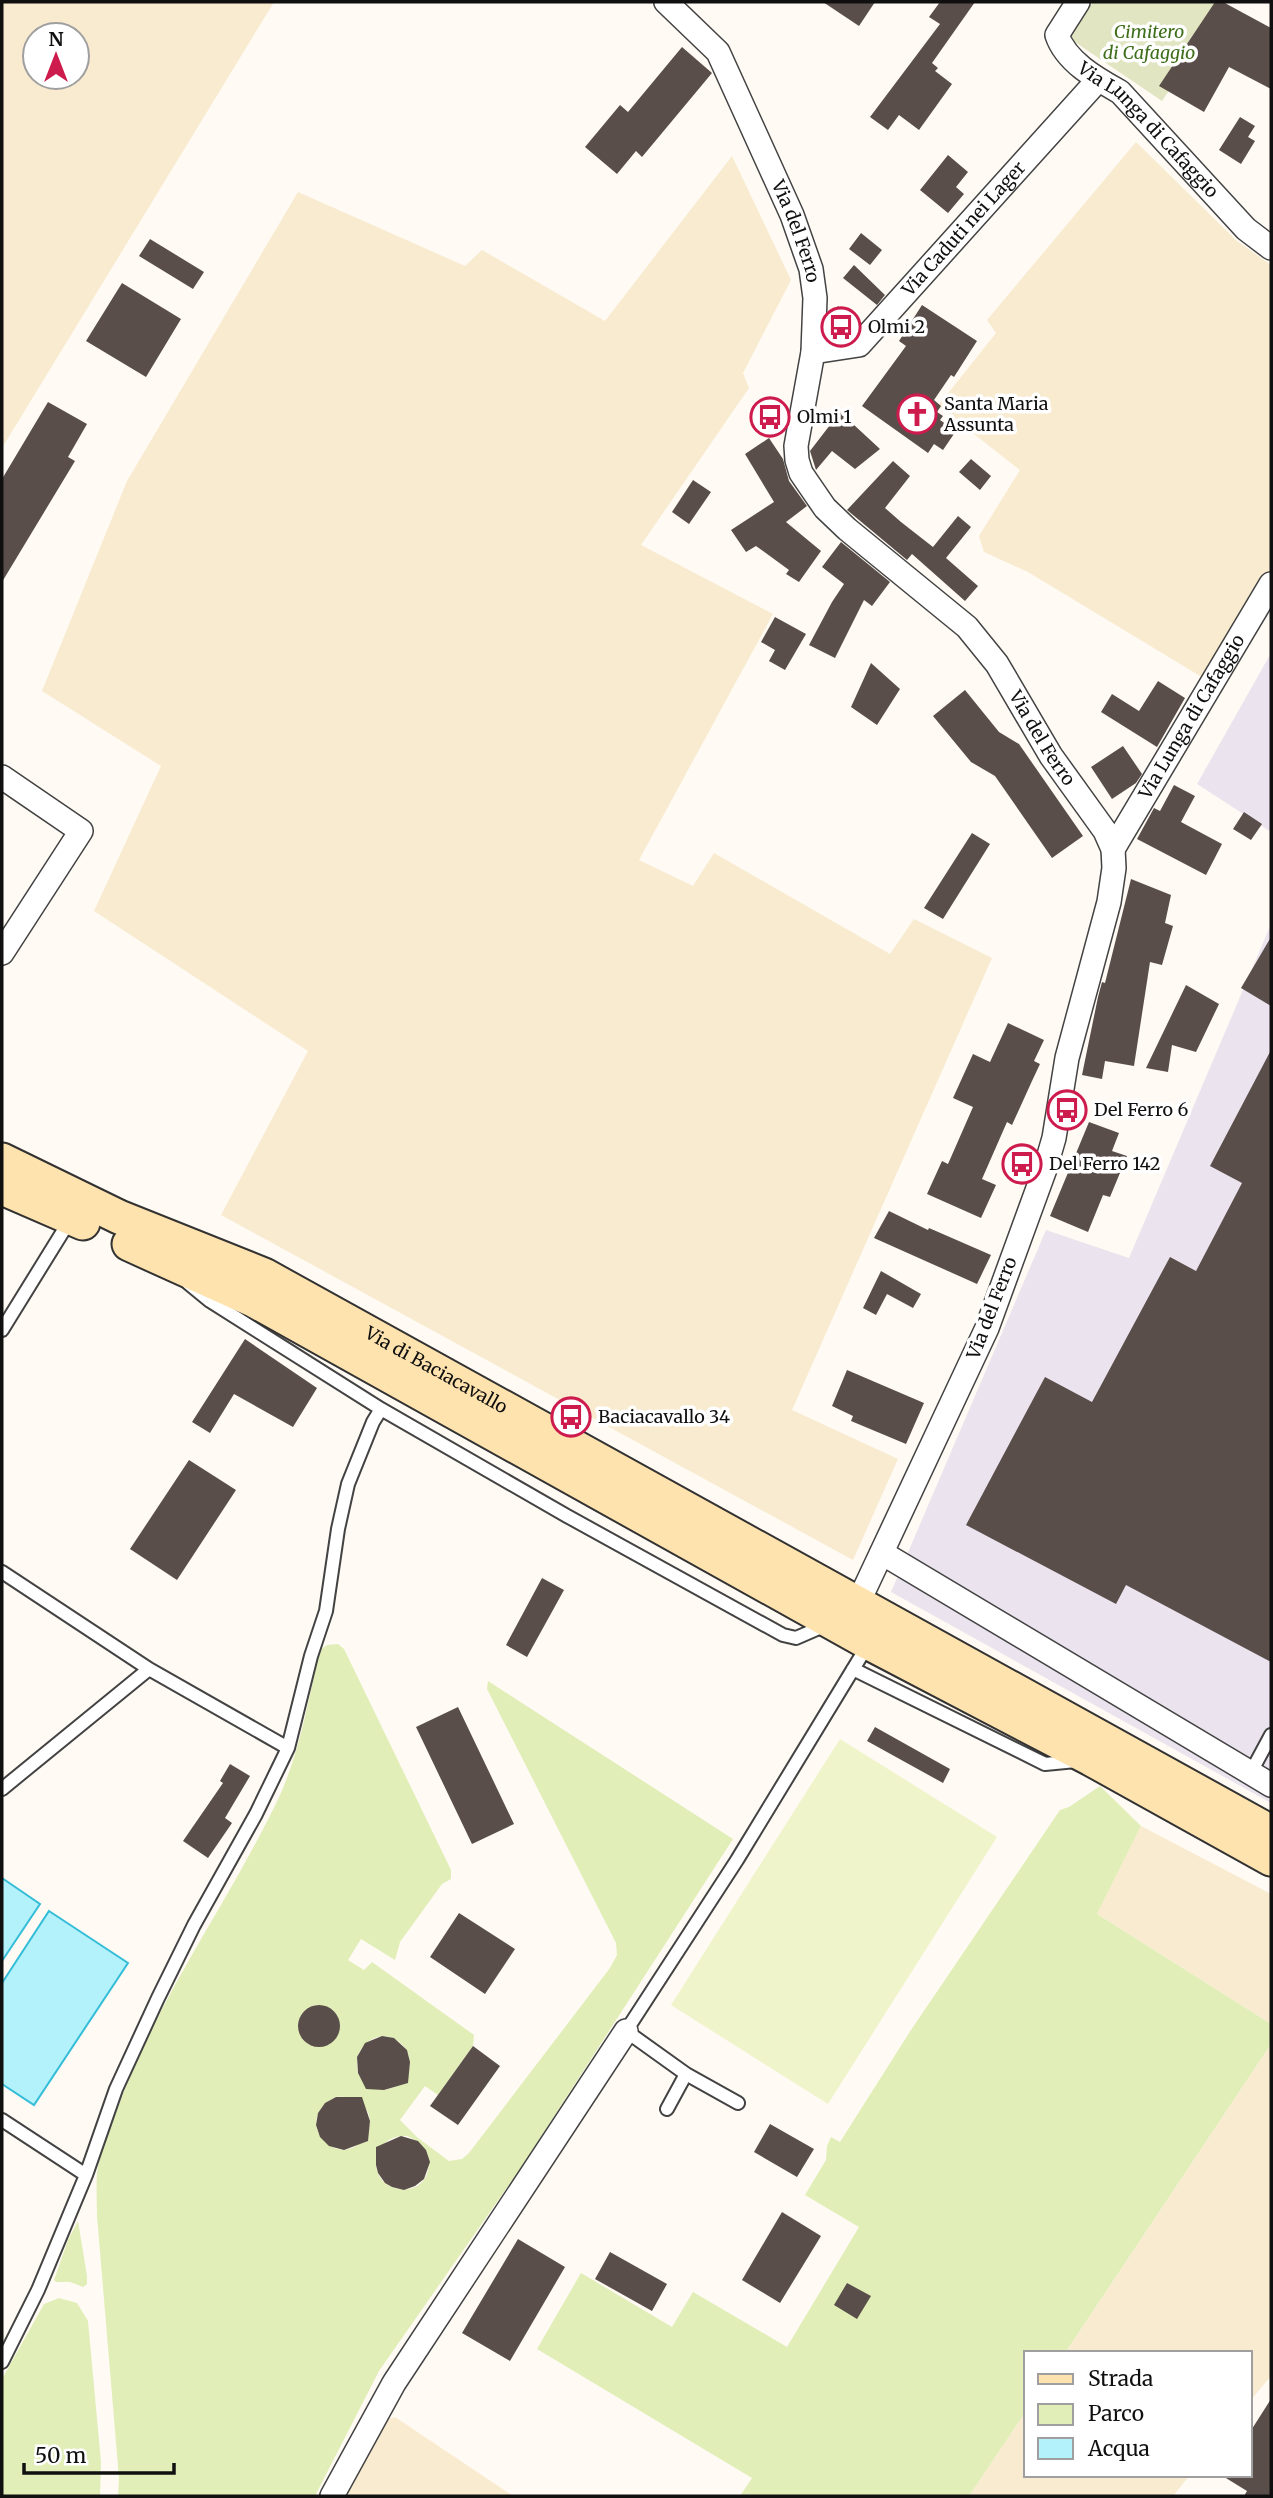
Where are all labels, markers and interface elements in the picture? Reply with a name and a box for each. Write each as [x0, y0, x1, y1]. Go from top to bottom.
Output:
park label: Cimitero di Cafaggio [1103, 20, 1195, 64]
north arrow [21, 21, 91, 91]
text: N [48, 27, 64, 51]
street label: Via Lunga di Cafaggio [1072, 56, 1224, 202]
street label: Via Caduti nei Lager [896, 156, 1030, 301]
street label: Via del Ferro [766, 175, 825, 284]
bus stop icon: Olmi 2 [820, 306, 862, 348]
place label: Olmi 2 [868, 315, 925, 338]
place label: Santa Maria Assunta [943, 392, 1049, 436]
church icon: Santa Maria Assunta [896, 393, 938, 435]
bus stop icon: Olmi 1 [749, 396, 791, 438]
place label: Olmi 1 [797, 405, 852, 428]
street label: Via Lunga di Cafaggio [1133, 630, 1249, 804]
street label: Via del Ferro [1004, 685, 1081, 790]
bus stop icon: Del Ferro 6 [1046, 1089, 1088, 1131]
place label: Del Ferro 6 [1094, 1098, 1188, 1121]
bus stop icon: Del Ferro 142 [1001, 1143, 1043, 1185]
place label: Del Ferro 142 [1049, 1152, 1160, 1175]
street label: Via del Ferro [961, 1253, 1022, 1363]
street label: Via di Baciacavallo [360, 1321, 512, 1418]
bus stop icon: Baciacavallo 34 [550, 1396, 592, 1438]
place label: Baciacavallo 34 [598, 1405, 730, 1428]
legend [1024, 2351, 1252, 2477]
text: Strada [1088, 2365, 1153, 2392]
text: Parco [1088, 2400, 1144, 2427]
scale bar [24, 2432, 175, 2476]
text: Acqua [1087, 2435, 1150, 2462]
text: 50 m [35, 2442, 86, 2469]

